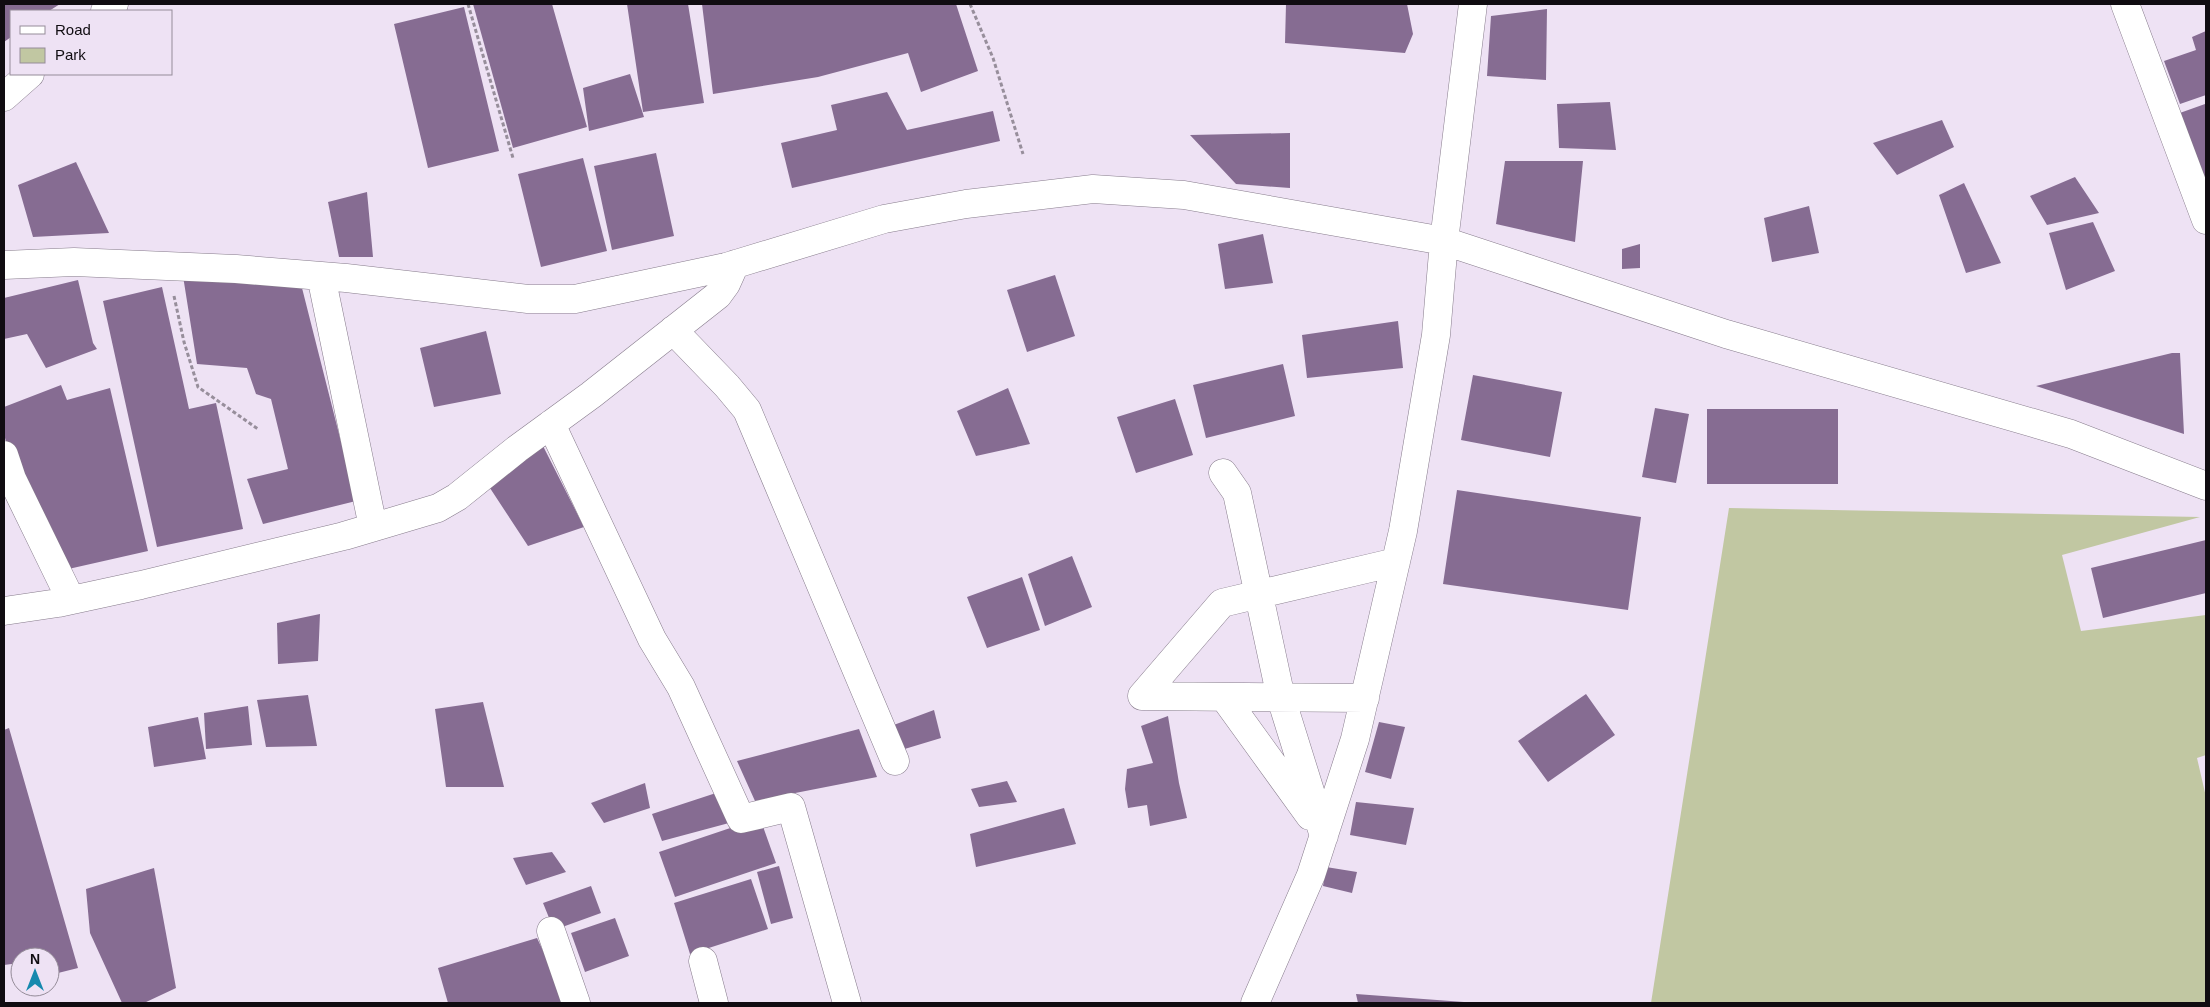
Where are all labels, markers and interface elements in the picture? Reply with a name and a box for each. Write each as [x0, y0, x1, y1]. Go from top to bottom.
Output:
legend [10, 10, 172, 75]
text: Road [55, 21, 91, 38]
text: Park [55, 46, 86, 63]
north arrow [10, 947, 60, 997]
text: N [30, 951, 40, 967]

